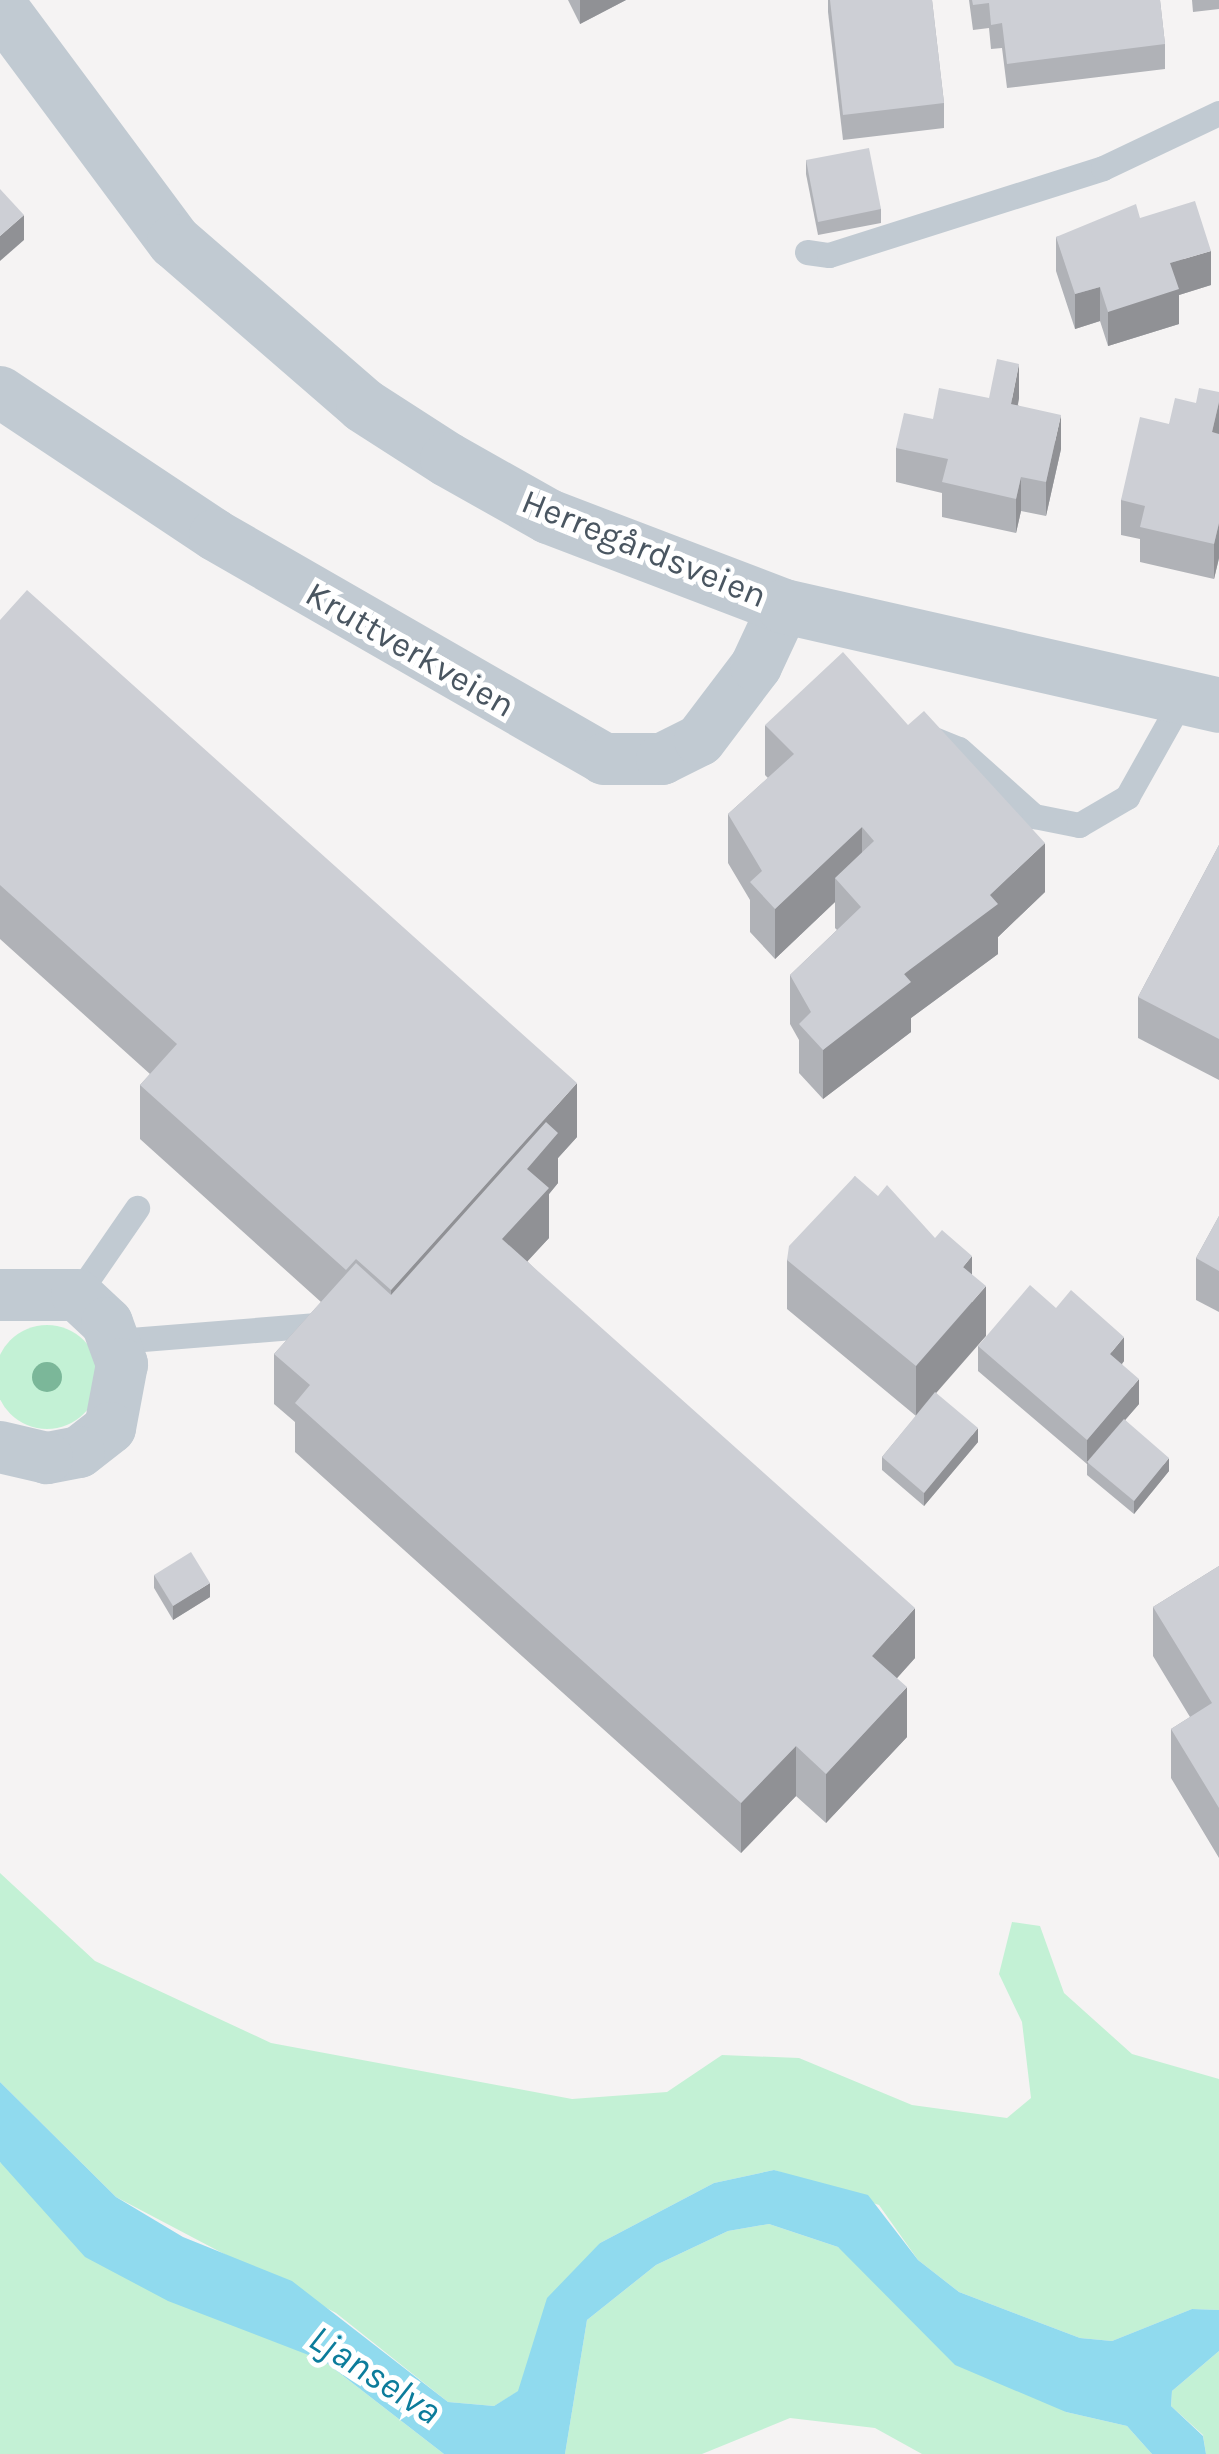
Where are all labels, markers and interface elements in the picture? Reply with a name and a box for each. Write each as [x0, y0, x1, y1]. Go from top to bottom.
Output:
street label: Herregårdsveien [515, 481, 773, 617]
street label: Kruttverkveien [298, 573, 522, 727]
water label: Ljanselva [301, 2316, 449, 2434]

